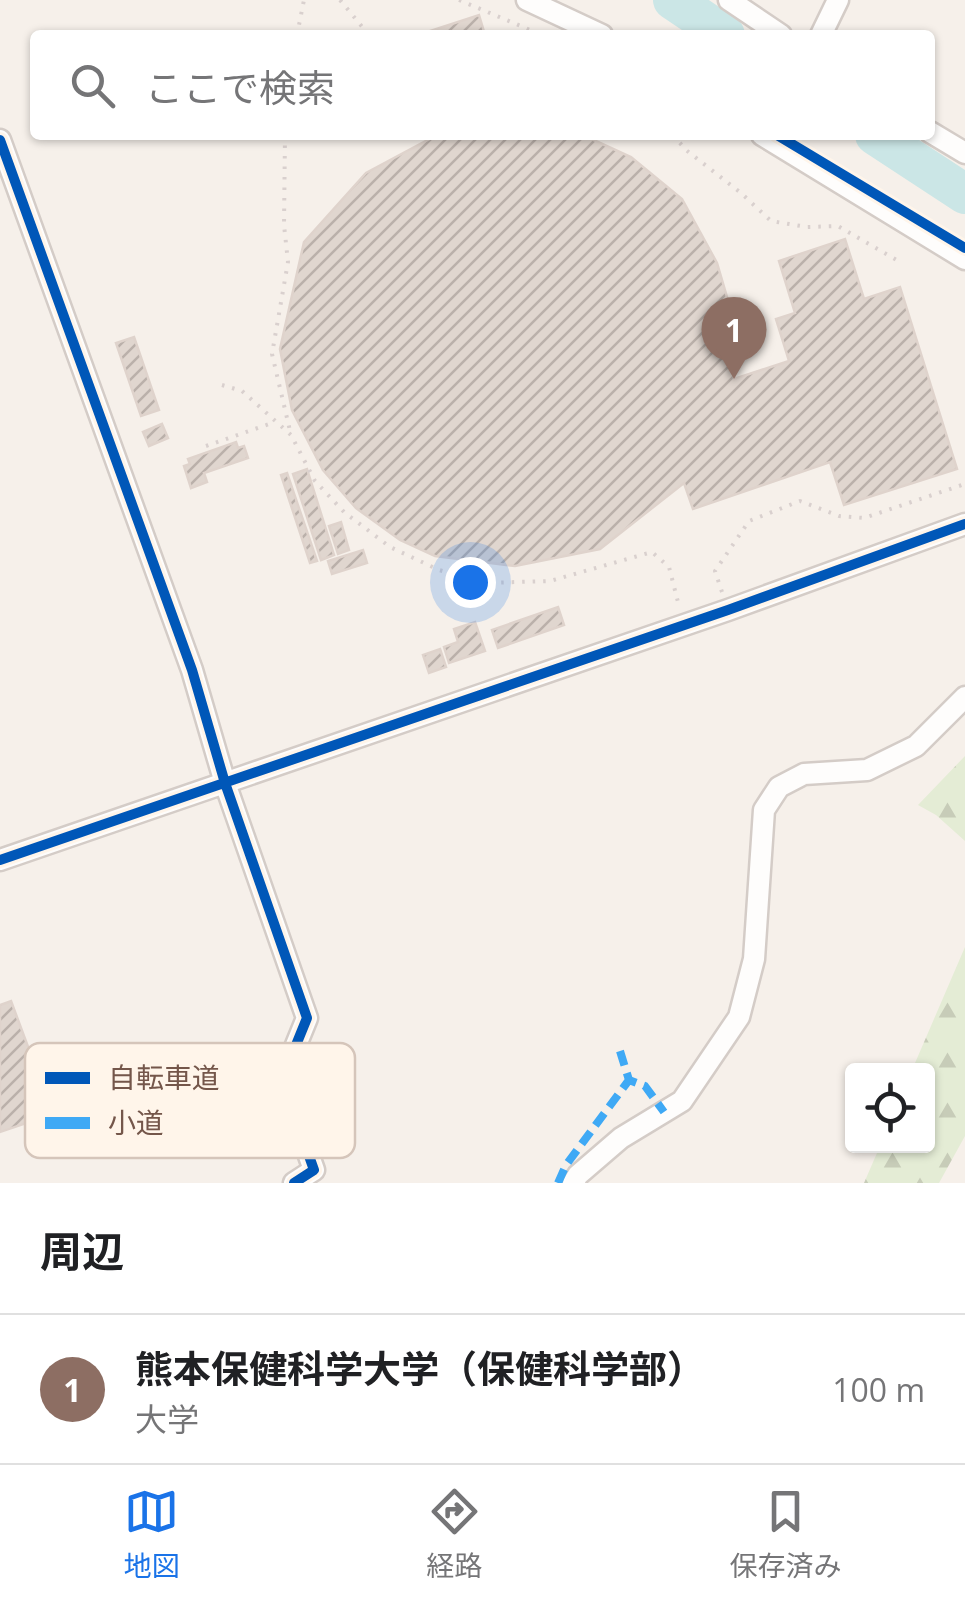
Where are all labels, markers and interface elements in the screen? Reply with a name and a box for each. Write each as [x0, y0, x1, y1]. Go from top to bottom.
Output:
search box [30, 30, 935, 140]
icon: search [65, 58, 120, 113]
text: ここで検索 [145, 61, 335, 113]
pin: 1 [702, 296, 766, 379]
your location [445, 557, 496, 608]
legend [25, 1043, 355, 1158]
text: 自転車道 [108, 1058, 220, 1096]
map controls [845, 1063, 935, 1153]
button: locate [845, 1063, 935, 1153]
text: 小道 [108, 1103, 164, 1141]
text: 周辺 [40, 1222, 124, 1279]
text: 熊本保健科学大学（保健科学部） [135, 1342, 705, 1394]
text: 1 [63, 1368, 82, 1411]
text: 100 m [832, 1368, 925, 1411]
text: 大学 [135, 1397, 199, 1440]
tab: 地図 [123, 1484, 180, 1584]
tab: 経路 [426, 1484, 483, 1584]
tab: 保存済み [729, 1484, 842, 1584]

